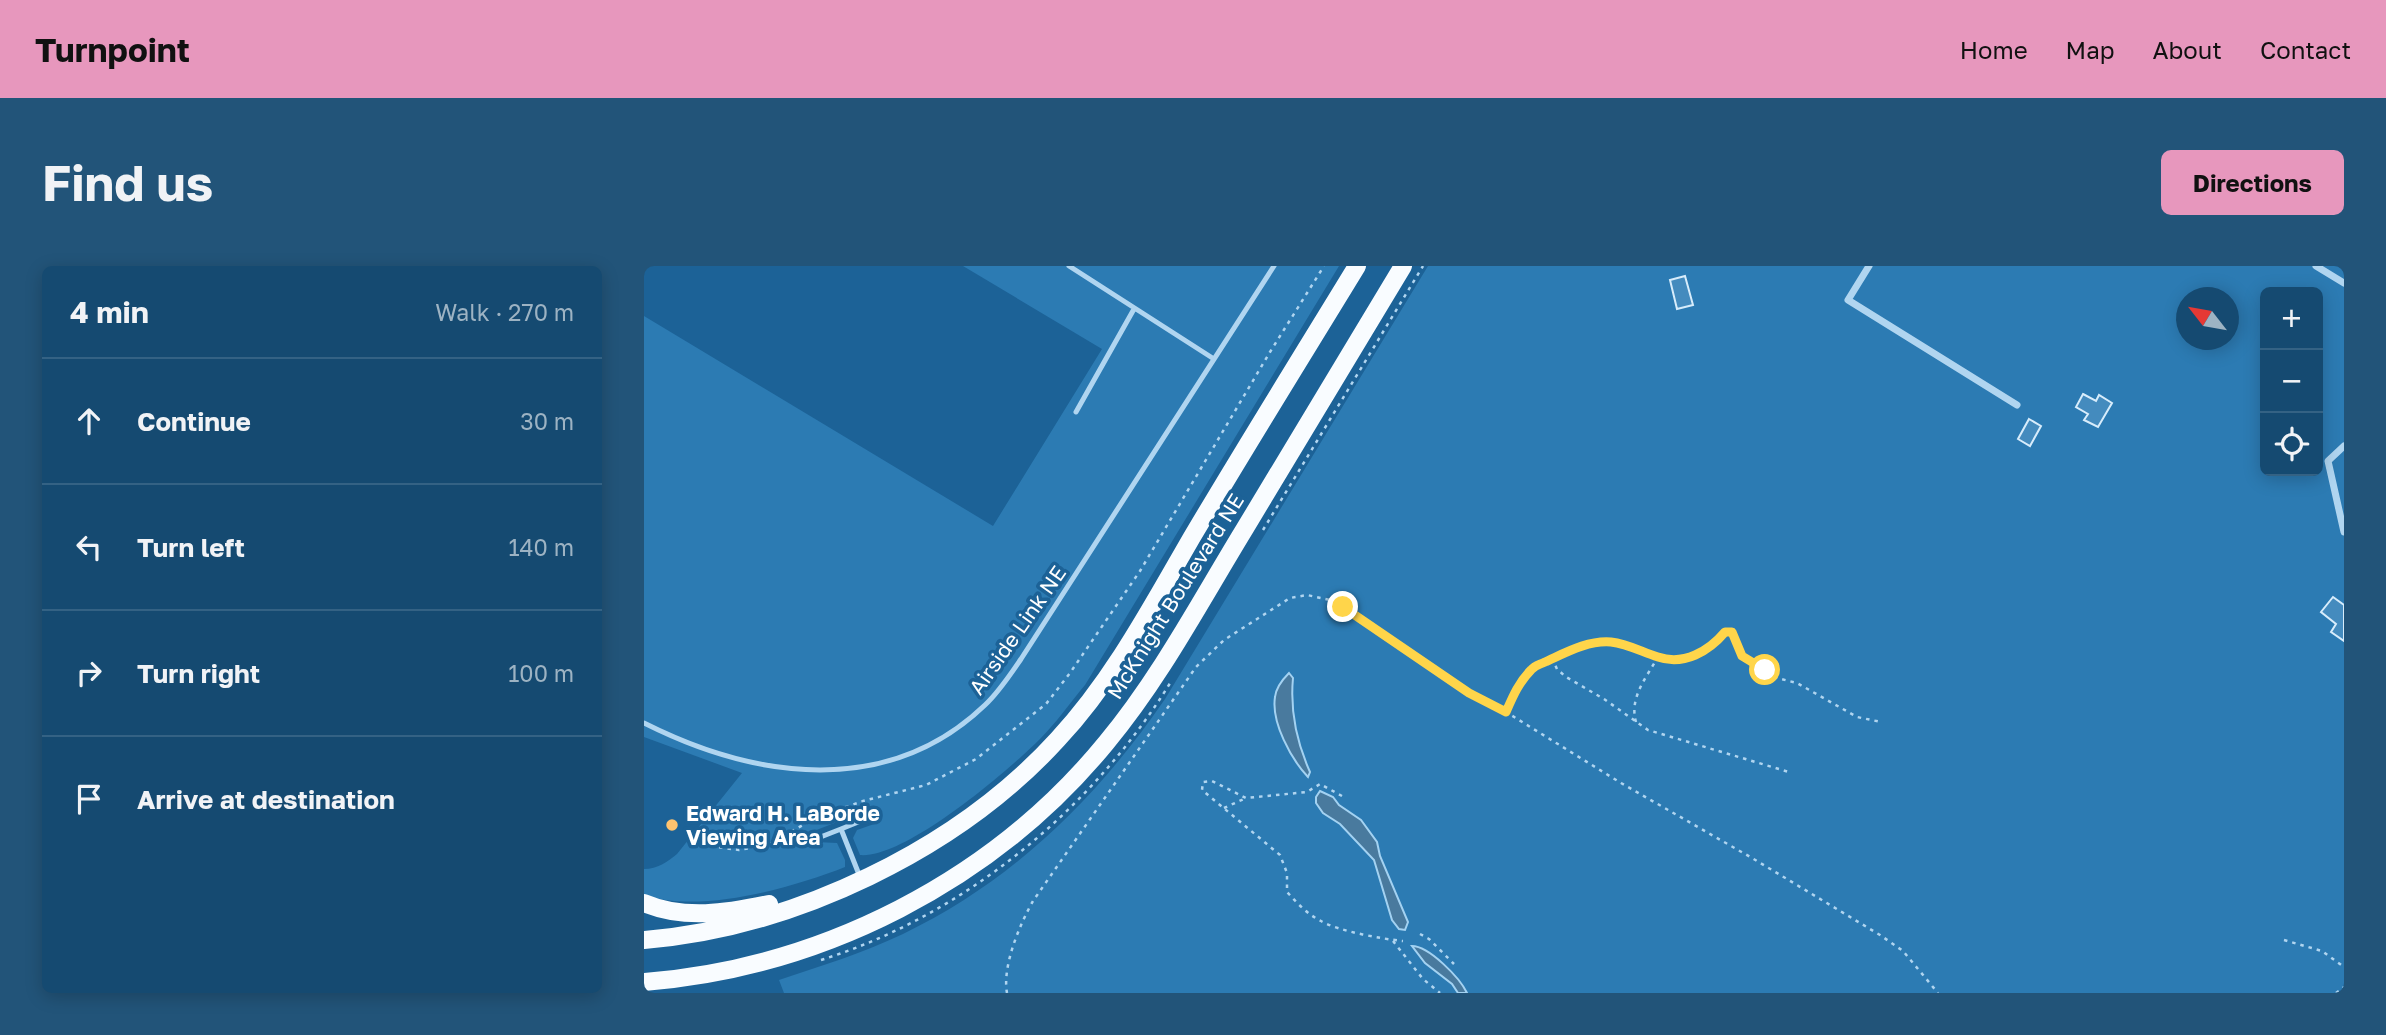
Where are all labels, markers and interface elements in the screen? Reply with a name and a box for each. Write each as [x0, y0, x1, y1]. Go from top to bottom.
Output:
text: Turnpoint [35, 30, 190, 69]
text: Home [1960, 35, 2028, 64]
text: Map [2066, 35, 2115, 64]
text: About [2153, 35, 2222, 64]
text: Contact [2260, 35, 2351, 64]
button: Directions [2161, 150, 2344, 215]
text: Find us [42, 153, 213, 212]
north arrow [2176, 287, 2239, 350]
map controls [2260, 287, 2323, 476]
button: + [2260, 287, 2323, 350]
text: 4 min [70, 294, 149, 330]
text: Walk · 270 m [435, 298, 574, 326]
button: − [2260, 350, 2323, 413]
icon: ahead [70, 402, 108, 440]
text: Continue [137, 406, 251, 437]
text: 30 m [520, 407, 574, 435]
button: locate [2260, 413, 2323, 476]
street label: McKnight Boulevard NE [1101, 488, 1249, 704]
icon: left [70, 528, 108, 566]
text: Turn left [137, 532, 245, 563]
text: 140 m [508, 533, 574, 561]
street label: Airside Link NE [963, 561, 1071, 699]
route end [1327, 591, 1358, 622]
icon: right [70, 654, 108, 692]
route start [1749, 654, 1780, 685]
text: Turn right [137, 658, 260, 689]
text: 100 m [508, 659, 574, 687]
icon: arrive [70, 780, 108, 818]
text: Arrive at destination [137, 784, 395, 815]
place label: Edward H. LaBorde Viewing Area [686, 800, 880, 850]
marker: Edward H. LaBorde Viewing Area [664, 817, 680, 833]

